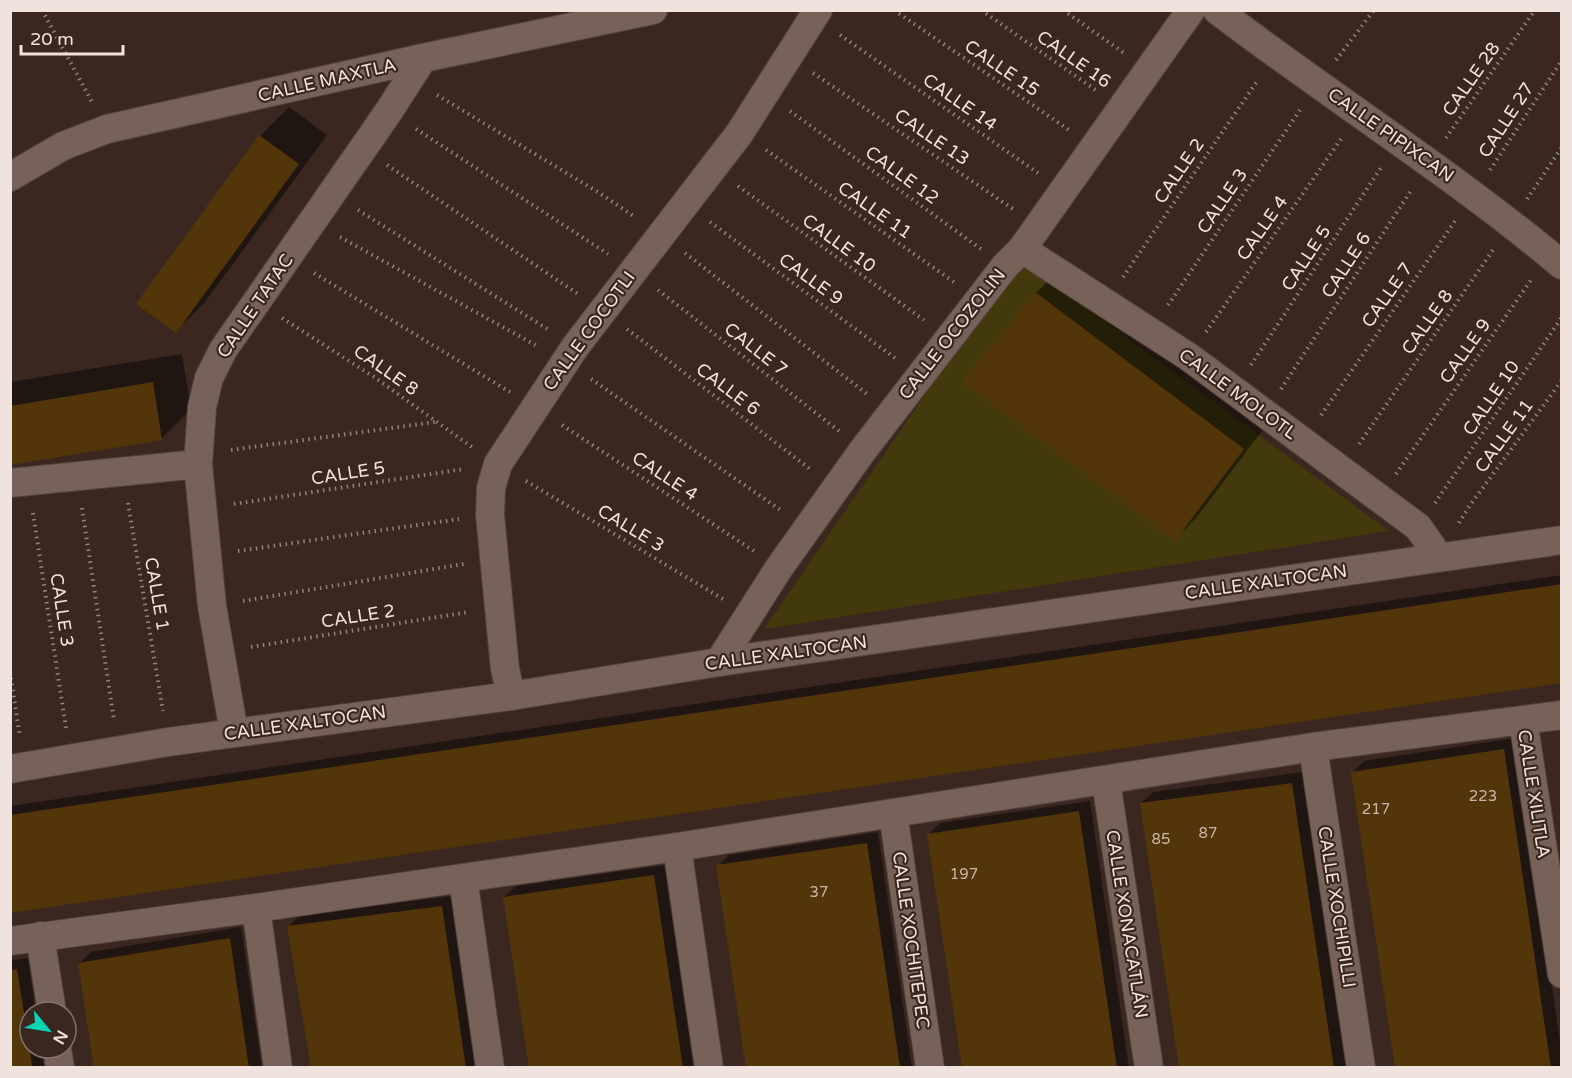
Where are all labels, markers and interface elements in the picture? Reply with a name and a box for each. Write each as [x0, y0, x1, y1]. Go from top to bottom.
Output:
scale bar [21, 18, 123, 56]
street label: CALLE 16 [1033, 25, 1115, 93]
text: 20 m [30, 28, 74, 50]
street label: CALLE 15 [960, 35, 1044, 101]
street label: CALLE 28 [1437, 38, 1505, 120]
street label: CALLE MAXTLA [256, 53, 398, 107]
street label: CALLE 14 [919, 68, 1001, 136]
street label: CALLE 27 [1474, 78, 1538, 162]
street label: CALLE PIPIXCAN [1324, 83, 1458, 187]
street label: CALLE 13 [890, 104, 974, 170]
street label: CALLE 2 [1149, 134, 1209, 208]
street label: CALLE 12 [861, 141, 943, 209]
street label: CALLE 3 [1192, 164, 1252, 238]
street label: CALLE 11 [834, 176, 916, 244]
street label: CALLE 4 [1232, 191, 1292, 265]
street label: CALLE 10 [798, 209, 880, 277]
street label: CALLE 5 [1277, 221, 1335, 295]
street label: CALLE 6 [1317, 228, 1375, 302]
street label: CALLE 9 [775, 248, 847, 310]
street label: CALLE TATAC [212, 250, 298, 362]
street label: CALLE 7 [1357, 258, 1417, 332]
street label: CALLE OCOZOLIN [894, 264, 1010, 404]
street label: CALLE COCOTLI [538, 267, 640, 395]
street label: CALLE 8 [1397, 285, 1457, 359]
street label: CALLE 9 [1435, 314, 1495, 388]
street label: CALLE 7 [720, 318, 792, 380]
street label: CALLE 8 [349, 340, 423, 400]
street label: CALLE MOLOTL [1175, 344, 1302, 445]
street label: CALLE 10 [1458, 356, 1524, 440]
street label: CALLE 6 [692, 358, 764, 420]
street label: CALLE 11 [1470, 395, 1538, 477]
street label: CALLE 4 [628, 447, 702, 505]
street label: CALLE 5 [310, 456, 386, 490]
street label: CALLE 3 [594, 499, 668, 557]
street label: CALLE 1 [140, 556, 174, 632]
street label: CALLE XALTOCAN [1183, 560, 1349, 604]
street label: CALLE 3 [45, 572, 79, 648]
street label: CALLE 2 [320, 599, 396, 633]
street label: CALLE XALTOCAN [703, 631, 869, 675]
street label: CALLE XALTOCAN [222, 701, 388, 745]
street label: CALLE XILITLA [1513, 728, 1555, 860]
house number: 223 [1469, 787, 1497, 805]
house number: 217 [1362, 800, 1390, 818]
house number: 87 [1199, 824, 1217, 842]
street label: CALLE XOCHIPILLI [1313, 825, 1361, 989]
street label: CALLE XONACATLÁN [1101, 828, 1153, 1020]
house number: 85 [1152, 830, 1170, 848]
street label: CALLE XOCHITEPEC [888, 850, 934, 1030]
house number: 197 [950, 865, 978, 883]
house number: 37 [810, 883, 828, 901]
north arrow [18, 1000, 78, 1060]
text: N [48, 1026, 72, 1048]

